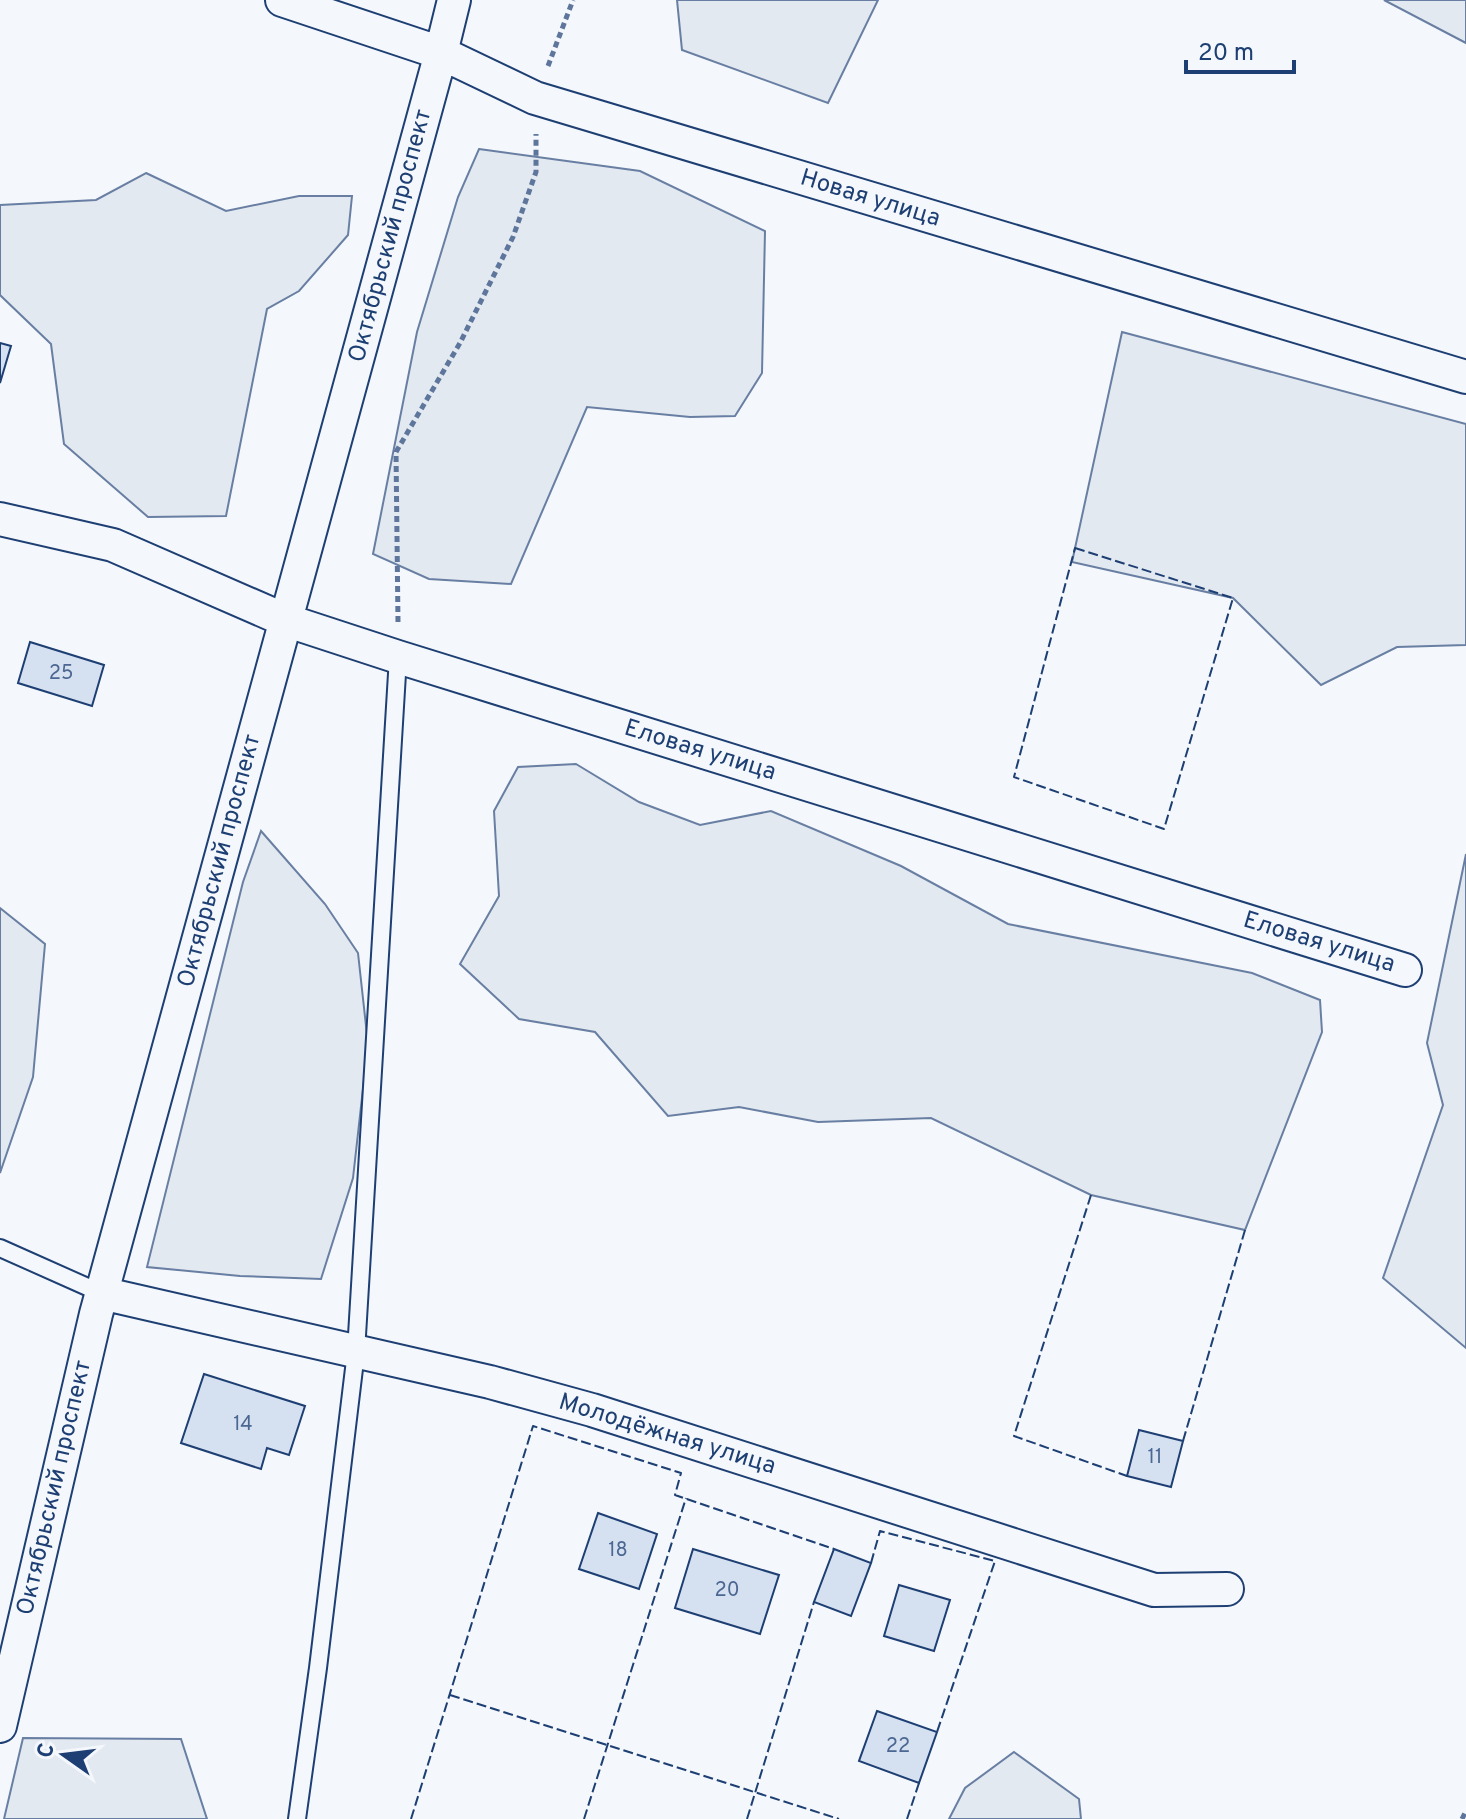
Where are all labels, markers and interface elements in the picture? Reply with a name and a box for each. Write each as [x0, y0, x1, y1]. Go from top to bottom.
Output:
scale bar [1186, 24, 1294, 74]
text: 20 m [1198, 39, 1254, 69]
street label: Октябрьский проспект [343, 106, 439, 366]
street label: Новая улица [796, 163, 944, 235]
house number: 25 [49, 661, 73, 687]
street label: Еловая улица [620, 714, 780, 788]
street label: Октябрьский проспект [172, 731, 268, 991]
street label: Еловая улица [1239, 906, 1399, 980]
street label: Октябрьский проспект [11, 1358, 99, 1618]
street label: Молодёжная улица [555, 1388, 779, 1482]
house number: 14 [233, 1412, 253, 1438]
house number: 11 [1148, 1445, 1162, 1471]
house number: 18 [608, 1538, 628, 1564]
house number: 20 [714, 1578, 740, 1604]
north arrow [24, 1715, 104, 1795]
house number: 22 [886, 1734, 910, 1760]
text: С [32, 1741, 62, 1761]

